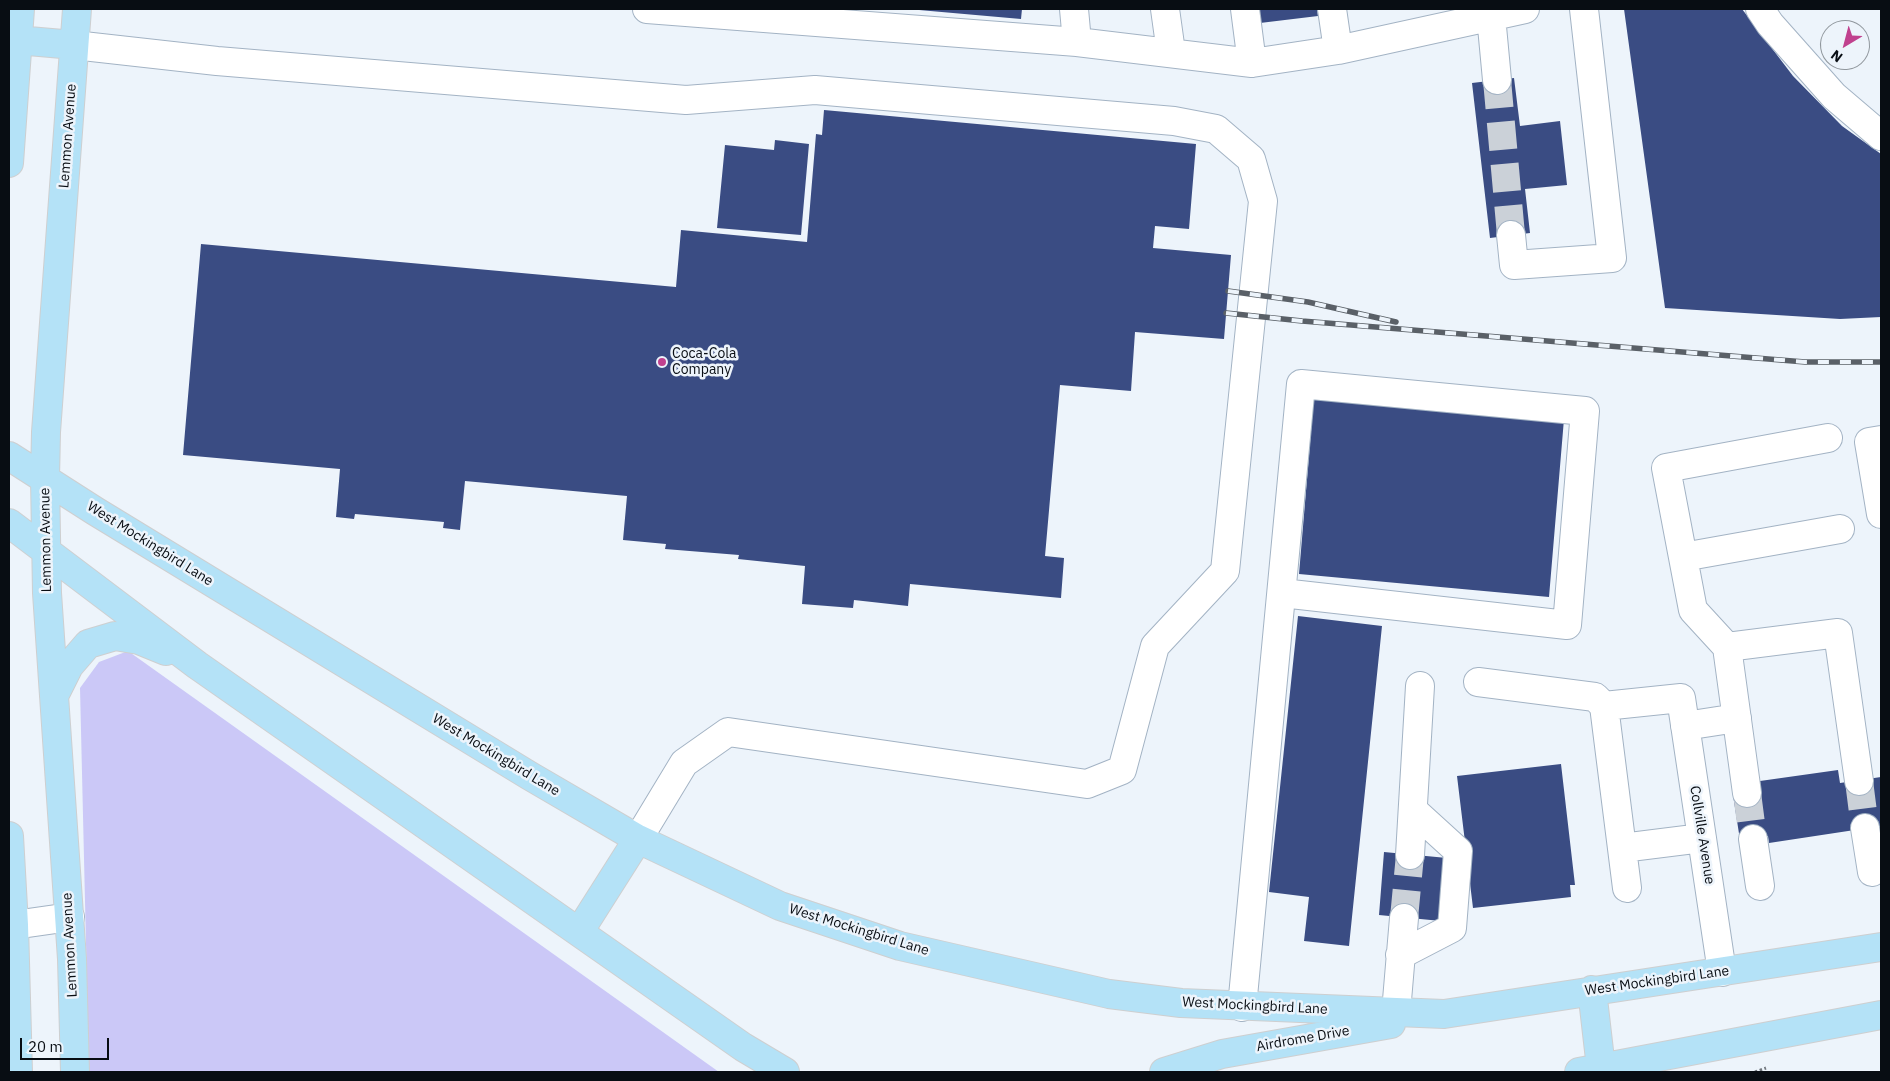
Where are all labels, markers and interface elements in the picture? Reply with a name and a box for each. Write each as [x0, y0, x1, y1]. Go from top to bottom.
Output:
north arrow [1820, 20, 1870, 70]
text: N [1827, 46, 1846, 66]
street label: Lemmon Avenue [56, 83, 80, 189]
place label: Coca-Cola Company [672, 346, 737, 378]
marker: Coca-Cola Company [656, 356, 668, 368]
street label: Lemmon Avenue [37, 487, 55, 593]
street label: West Mockingbird Lane [84, 498, 216, 590]
street label: West Mockingbird Lane [429, 710, 563, 800]
street label: Collville Avenue [1686, 784, 1718, 886]
street label: Lemmon Avenue [59, 892, 81, 998]
street label: West Mockingbird Lane [787, 901, 931, 959]
street label: West Mockingbird Lane [1584, 963, 1730, 999]
street label: West Mockingbird Lane [1182, 994, 1328, 1018]
street label: Airdrome Drive [1255, 1023, 1351, 1055]
scale bar [22, 1028, 111, 1060]
text: 20 m [28, 1037, 63, 1056]

